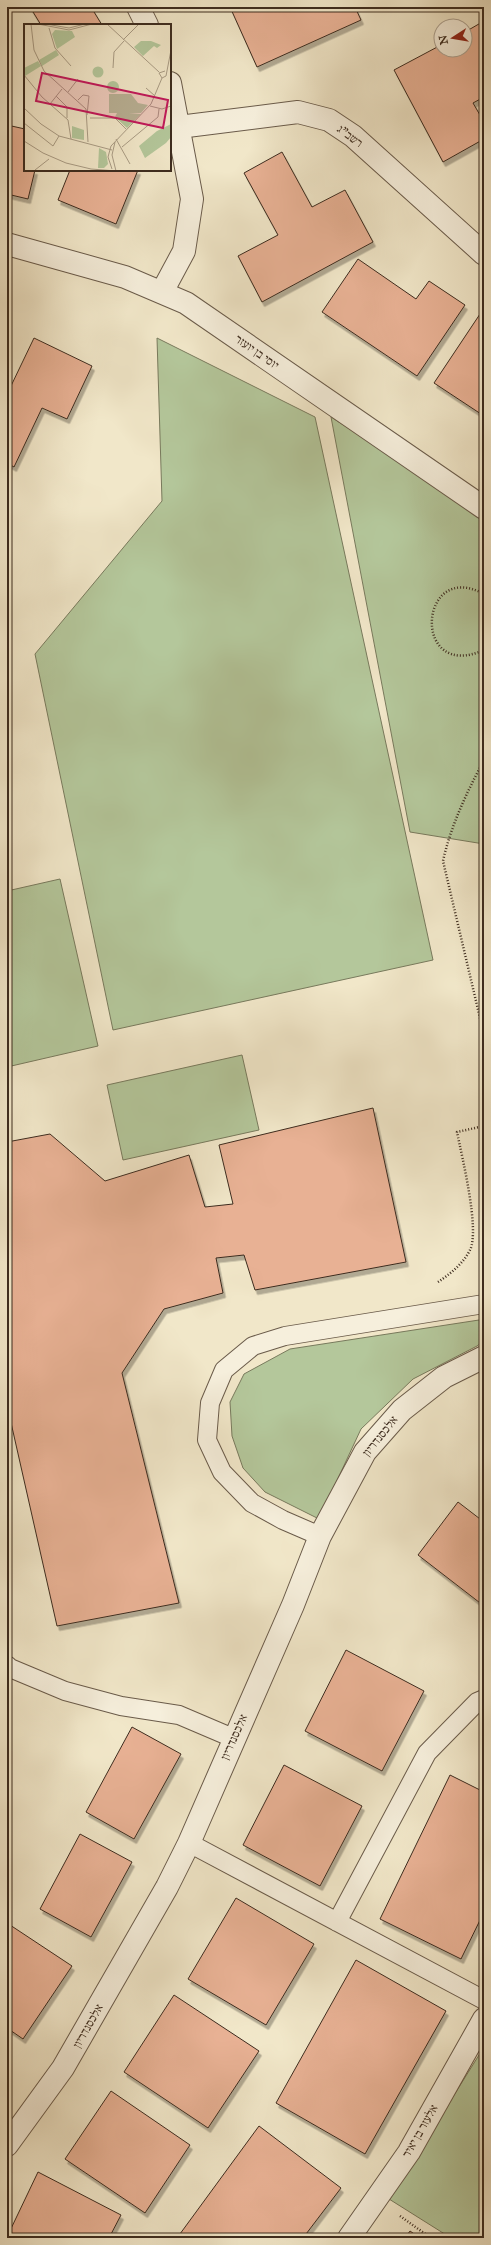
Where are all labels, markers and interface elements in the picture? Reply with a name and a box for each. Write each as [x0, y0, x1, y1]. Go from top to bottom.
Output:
north arrow [433, 18, 473, 58]
inset map [24, 24, 171, 171]
text: N [436, 33, 451, 46]
street label: רשב"ג [334, 122, 366, 150]
street label: יוסי בן יועזר [232, 332, 282, 372]
street label: אלכסנדריון [359, 1413, 401, 1459]
street label: אלכסנדריון [218, 1712, 250, 1762]
street label: אלכסנדריון [70, 2002, 106, 2050]
street label: אלעזר בן יאיר [399, 2102, 441, 2160]

